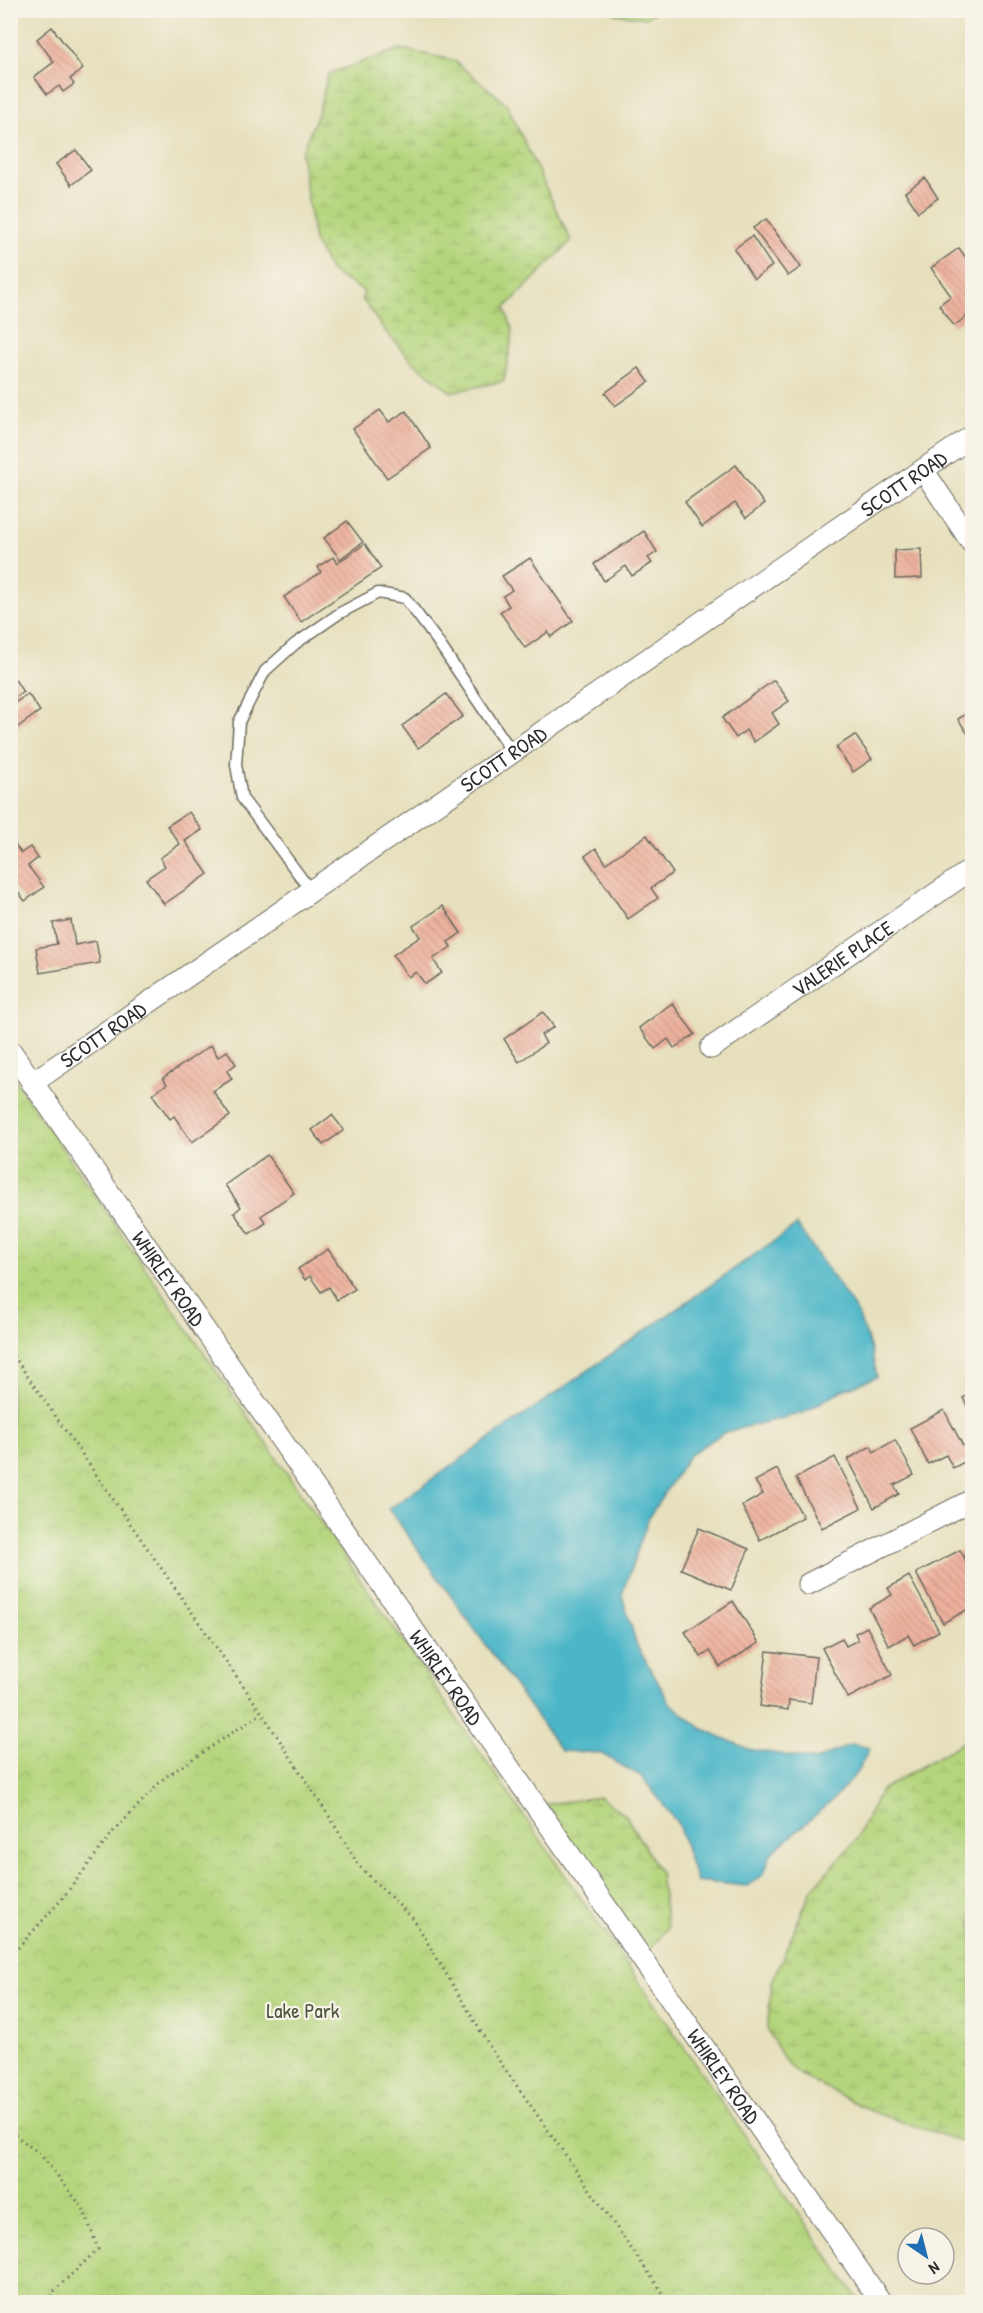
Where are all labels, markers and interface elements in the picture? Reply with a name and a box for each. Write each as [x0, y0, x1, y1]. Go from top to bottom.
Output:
street label: SCOTT ROAD [855, 443, 952, 523]
street label: SCOTT ROAD [454, 719, 552, 799]
street label: VALERIE PLACE [786, 913, 898, 1003]
street label: SCOTT ROAD [54, 994, 152, 1074]
street label: WHIRLEY ROAD [125, 1225, 212, 1332]
street label: WHIRLEY ROAD [403, 1624, 490, 1731]
park label: Lake Park [266, 1996, 340, 2025]
street label: WHIRLEY ROAD [681, 2023, 767, 2130]
north arrow [896, 2226, 956, 2286]
text: N [924, 2257, 944, 2280]

